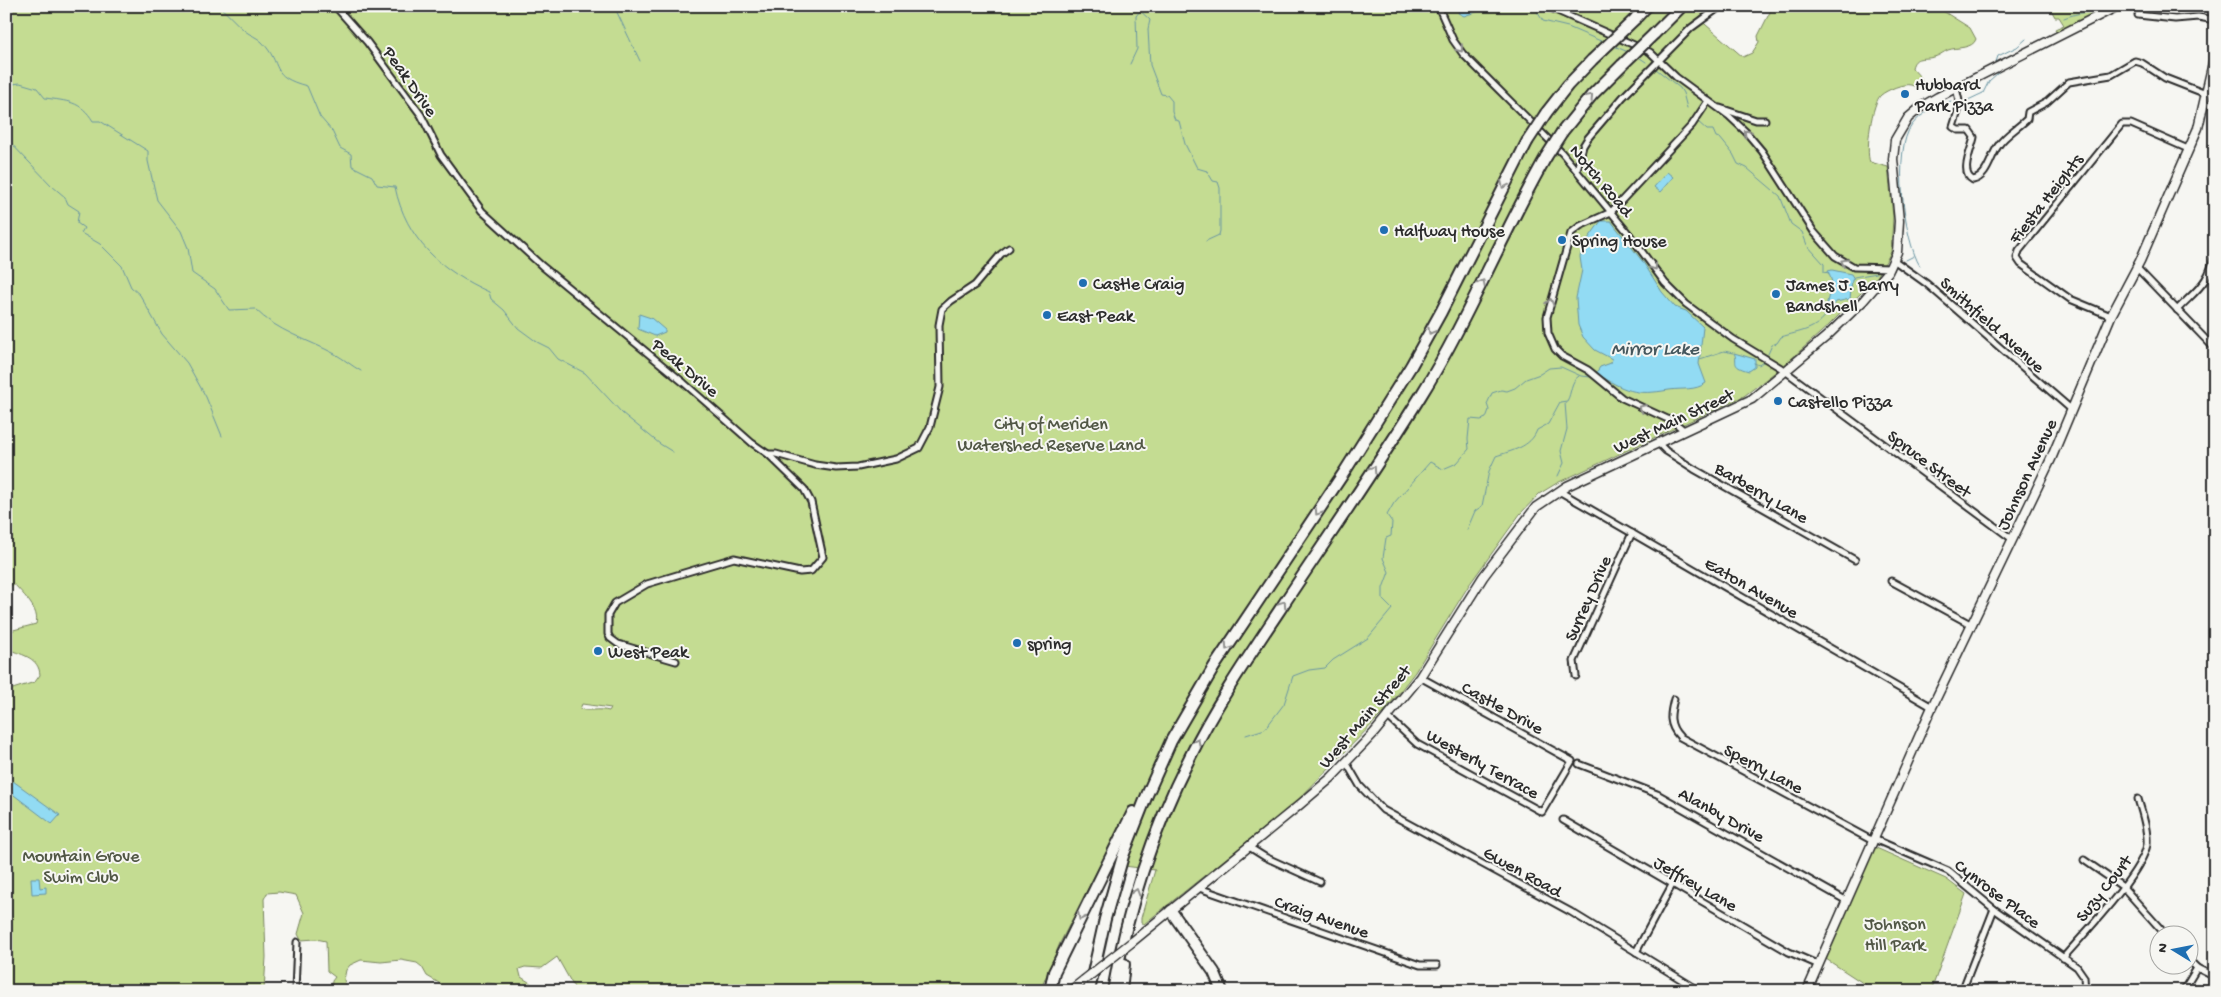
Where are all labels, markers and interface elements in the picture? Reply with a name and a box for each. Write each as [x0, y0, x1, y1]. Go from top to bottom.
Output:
street label: Peak Drive [377, 43, 441, 122]
one-way arrow [1455, 44, 1464, 53]
place label: Hubbard Park Pizza [1914, 76, 1994, 118]
marker: Hubbard Park Pizza [1899, 88, 1911, 100]
one-way arrow [1584, 94, 1593, 103]
one-way arrow [1744, 130, 1753, 139]
street label: Notch Road [1564, 141, 1637, 223]
street label: Fiesta Heights [2005, 149, 2089, 249]
one-way arrow [1500, 180, 1510, 189]
place label: Halfway House [1394, 222, 1505, 243]
marker: Halfway House [1378, 224, 1390, 236]
place label: Spring House [1572, 232, 1667, 253]
marker: Spring House [1556, 234, 1568, 246]
one-way arrow [1840, 258, 1849, 268]
one-way arrow [1648, 261, 1656, 270]
street label: Smithfield Avenue [1935, 273, 2049, 379]
place label: Castle Craig [1093, 275, 1185, 296]
place label: James J. Barry Bandshell [1785, 276, 1899, 318]
marker: Castle Craig [1077, 277, 1089, 289]
one-way arrow [1476, 279, 1486, 288]
marker: James J. Barry Bandshell [1770, 288, 1782, 300]
one-way arrow [1544, 297, 1555, 306]
place label: East Peak [1057, 307, 1136, 328]
marker: East Peak [1041, 309, 1053, 321]
one-way arrow [1427, 325, 1437, 334]
street label: Peak Drive [646, 334, 723, 403]
water label: Mirror Lake [1611, 339, 1700, 362]
street label: West Main Street [1611, 385, 1739, 459]
place label: Castello Pizza [1788, 393, 1893, 414]
marker: Castello Pizza [1772, 395, 1784, 407]
one-way arrow [1638, 403, 1647, 414]
park label: City of Meriden Watershed Reserve Land [958, 415, 1146, 457]
street label: Johnson Avenue [1993, 416, 2063, 534]
street label: Spruce Street [1882, 427, 1976, 504]
street label: Barberry Lane [1709, 458, 1812, 530]
one-way arrow [1367, 465, 1376, 475]
one-way arrow [1315, 506, 1324, 515]
street label: Surrey Drive [1561, 552, 1618, 645]
street label: Eaton Avenue [1700, 554, 1802, 625]
one-way arrow [1277, 601, 1286, 610]
place label: spring [1027, 635, 1072, 656]
marker: spring [1011, 637, 1023, 649]
one-way arrow [1224, 641, 1234, 650]
place label: West Peak [608, 643, 690, 664]
marker: West Peak [592, 645, 604, 657]
street label: West Main Street [1315, 660, 1418, 774]
street label: Castle Drive [1457, 678, 1547, 741]
street label: Westerly Terrace [1422, 726, 1542, 805]
one-way arrow [1191, 738, 1201, 747]
street label: Sperry Lane [1720, 741, 1807, 800]
street label: Alanby Drive [1674, 784, 1768, 849]
street label: Gwen Road [1479, 843, 1566, 904]
park label: Mountain Grove Swim Club [22, 847, 140, 889]
street label: Suzy Court [2072, 851, 2139, 927]
street label: Jeffrey Lane [1649, 853, 1741, 918]
street label: Cynrose Place [1949, 856, 2044, 935]
one-way arrow [1131, 889, 1141, 897]
street label: Craig Avenue [1271, 892, 1372, 945]
one-way arrow [1077, 912, 1087, 921]
park label: Johnson Hill Park [1864, 915, 1927, 957]
north arrow [2148, 924, 2198, 974]
text: N [2154, 942, 2173, 954]

